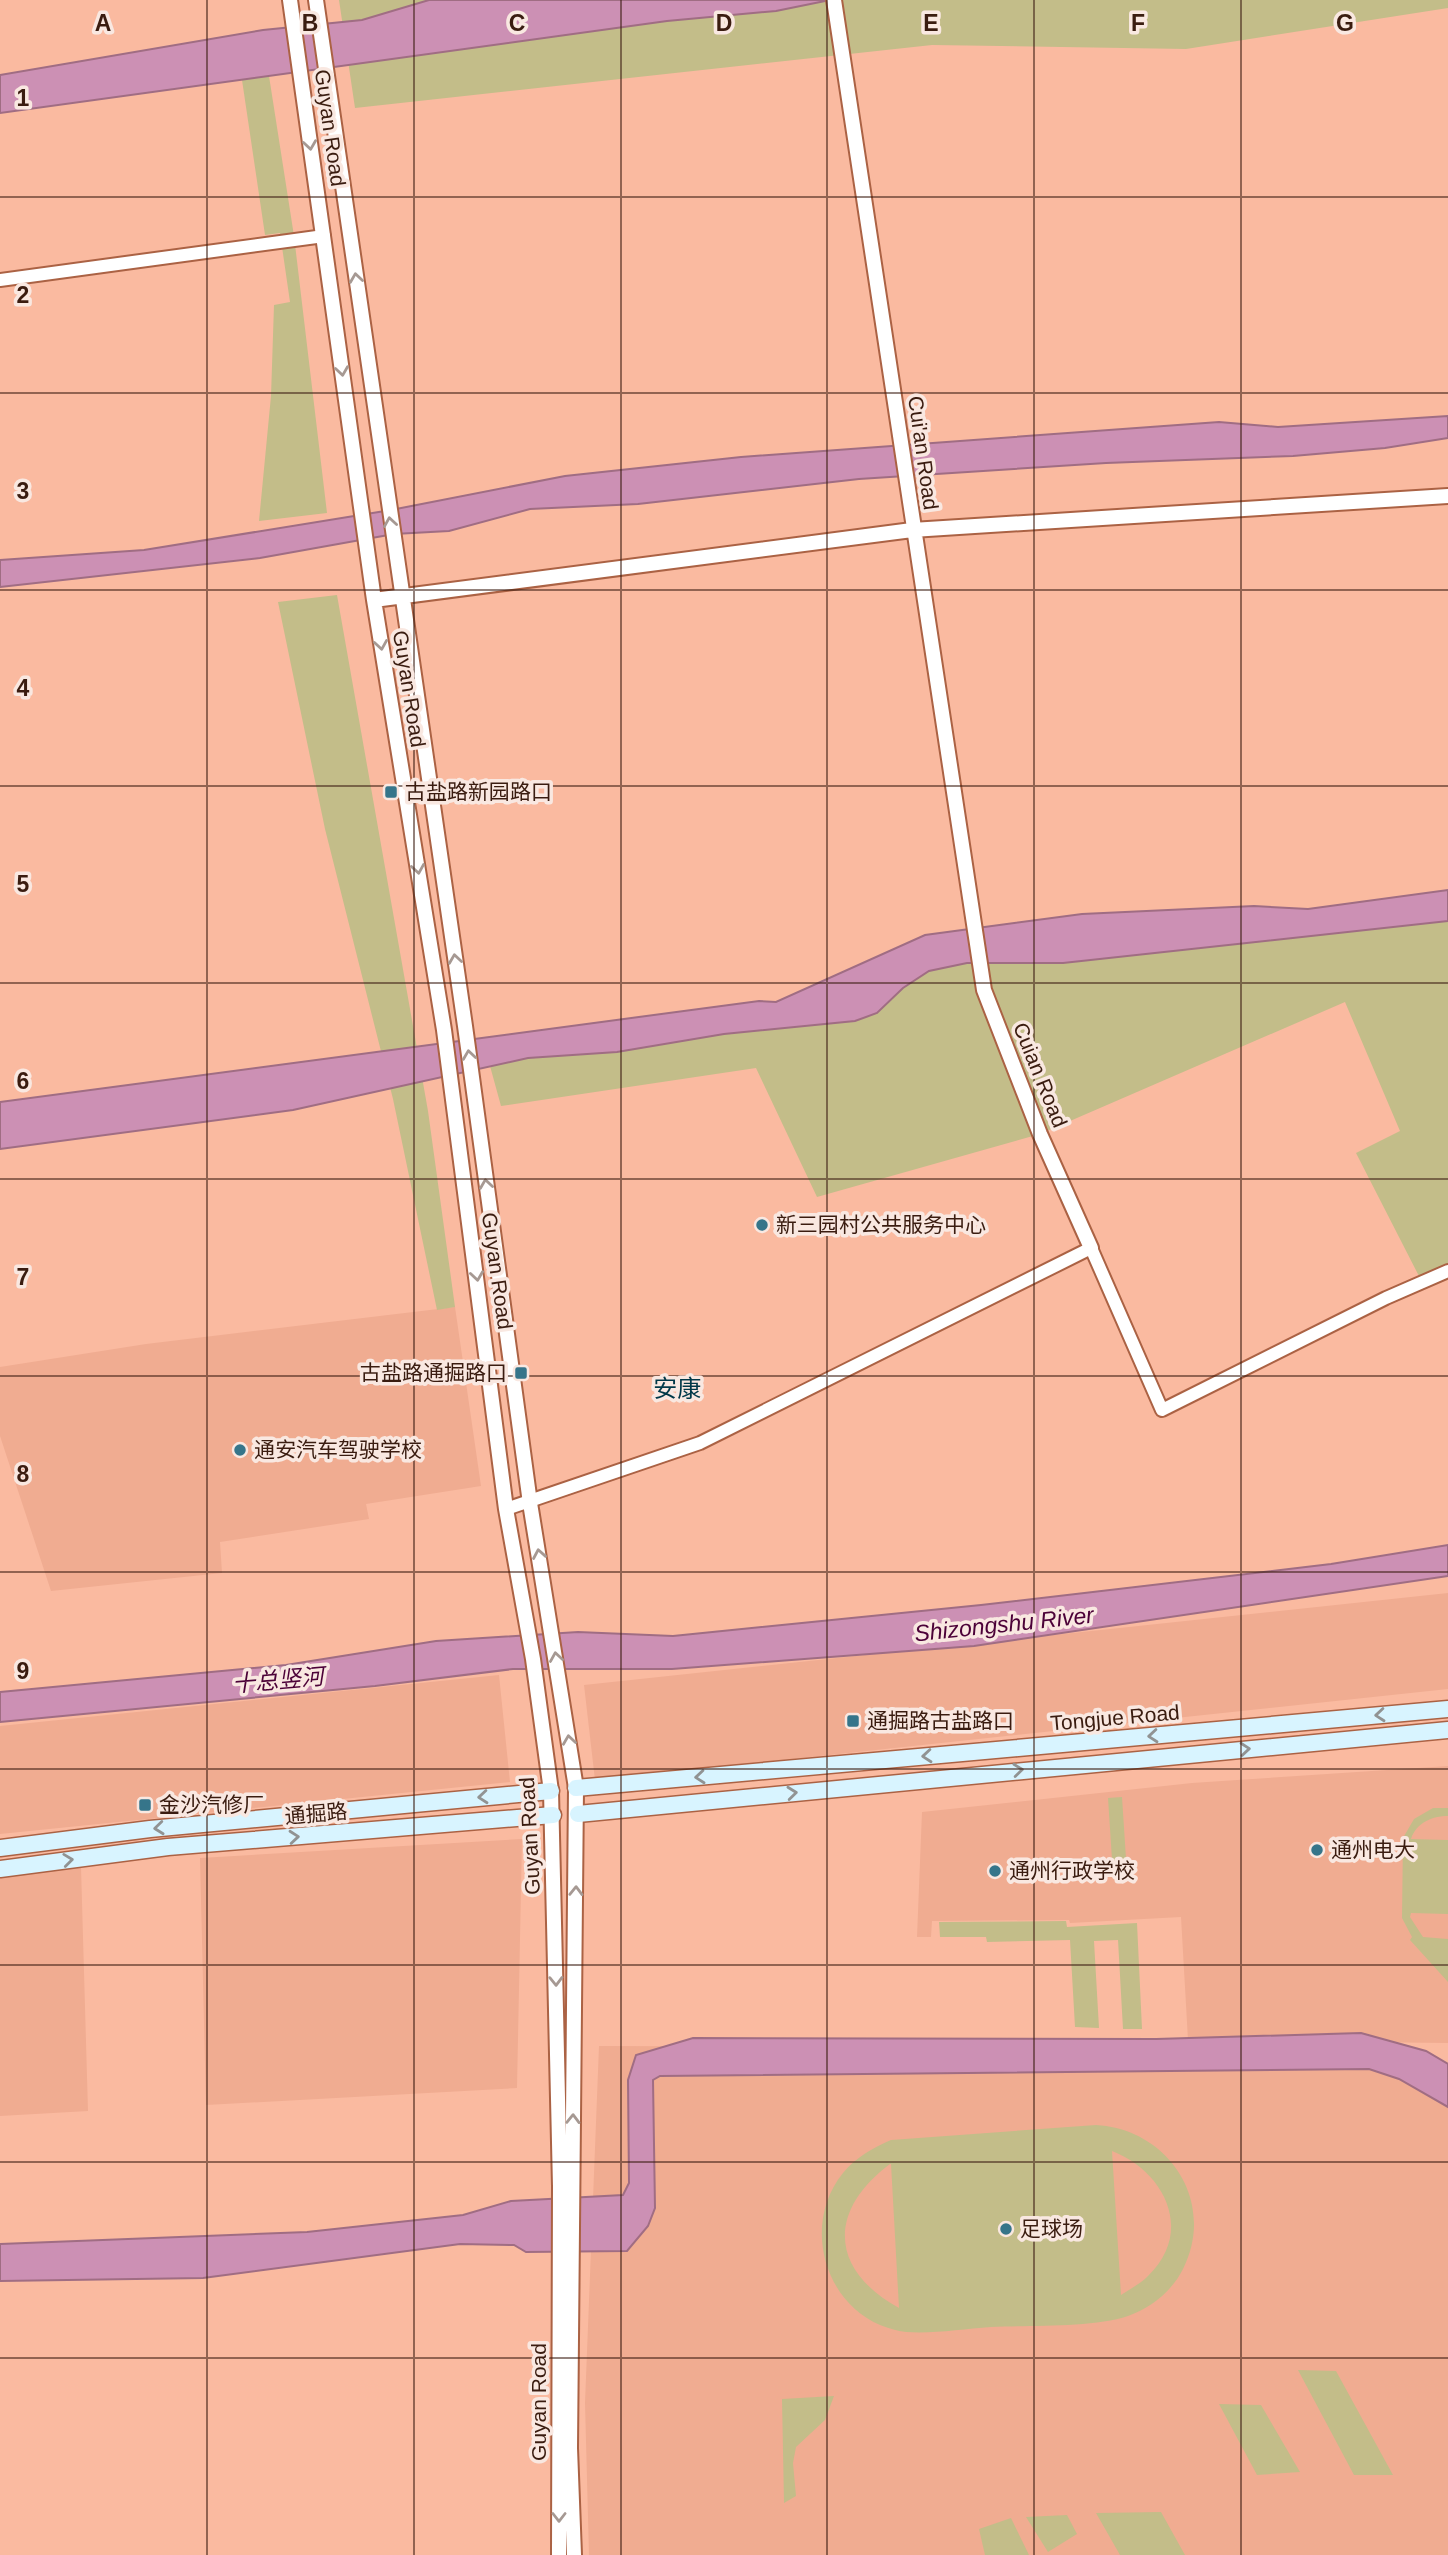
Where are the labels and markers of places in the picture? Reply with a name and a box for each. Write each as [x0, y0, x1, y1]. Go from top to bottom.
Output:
place label: 古盐路新园路口 [405, 780, 552, 803]
marker: 古盐路新园路口 [383, 784, 399, 800]
place label: 新三园村公共服务中心 [776, 1213, 986, 1236]
marker: 新三园村公共服务中心 [754, 1217, 770, 1233]
place label: 古盐路通掘路口 [360, 1361, 507, 1384]
marker: 古盐路通掘路口 [513, 1365, 529, 1381]
place label: 通安汽车驾驶学校 [254, 1438, 422, 1461]
marker: 通安汽车驾驶学校 [232, 1442, 248, 1458]
place label: 通掘路古盐路口 [867, 1709, 1014, 1732]
marker: 通掘路古盐路口 [845, 1713, 861, 1729]
place label: 金沙汽修厂 [159, 1793, 264, 1816]
marker: 金沙汽修厂 [137, 1797, 153, 1813]
place label: 通州电大 [1331, 1838, 1415, 1861]
marker: 通州电大 [1309, 1842, 1325, 1858]
place label: 通州行政学校 [1009, 1859, 1135, 1882]
marker: 通州行政学校 [987, 1863, 1003, 1879]
place label: 足球场 [1020, 2217, 1083, 2240]
marker: 足球场 [998, 2221, 1014, 2237]

